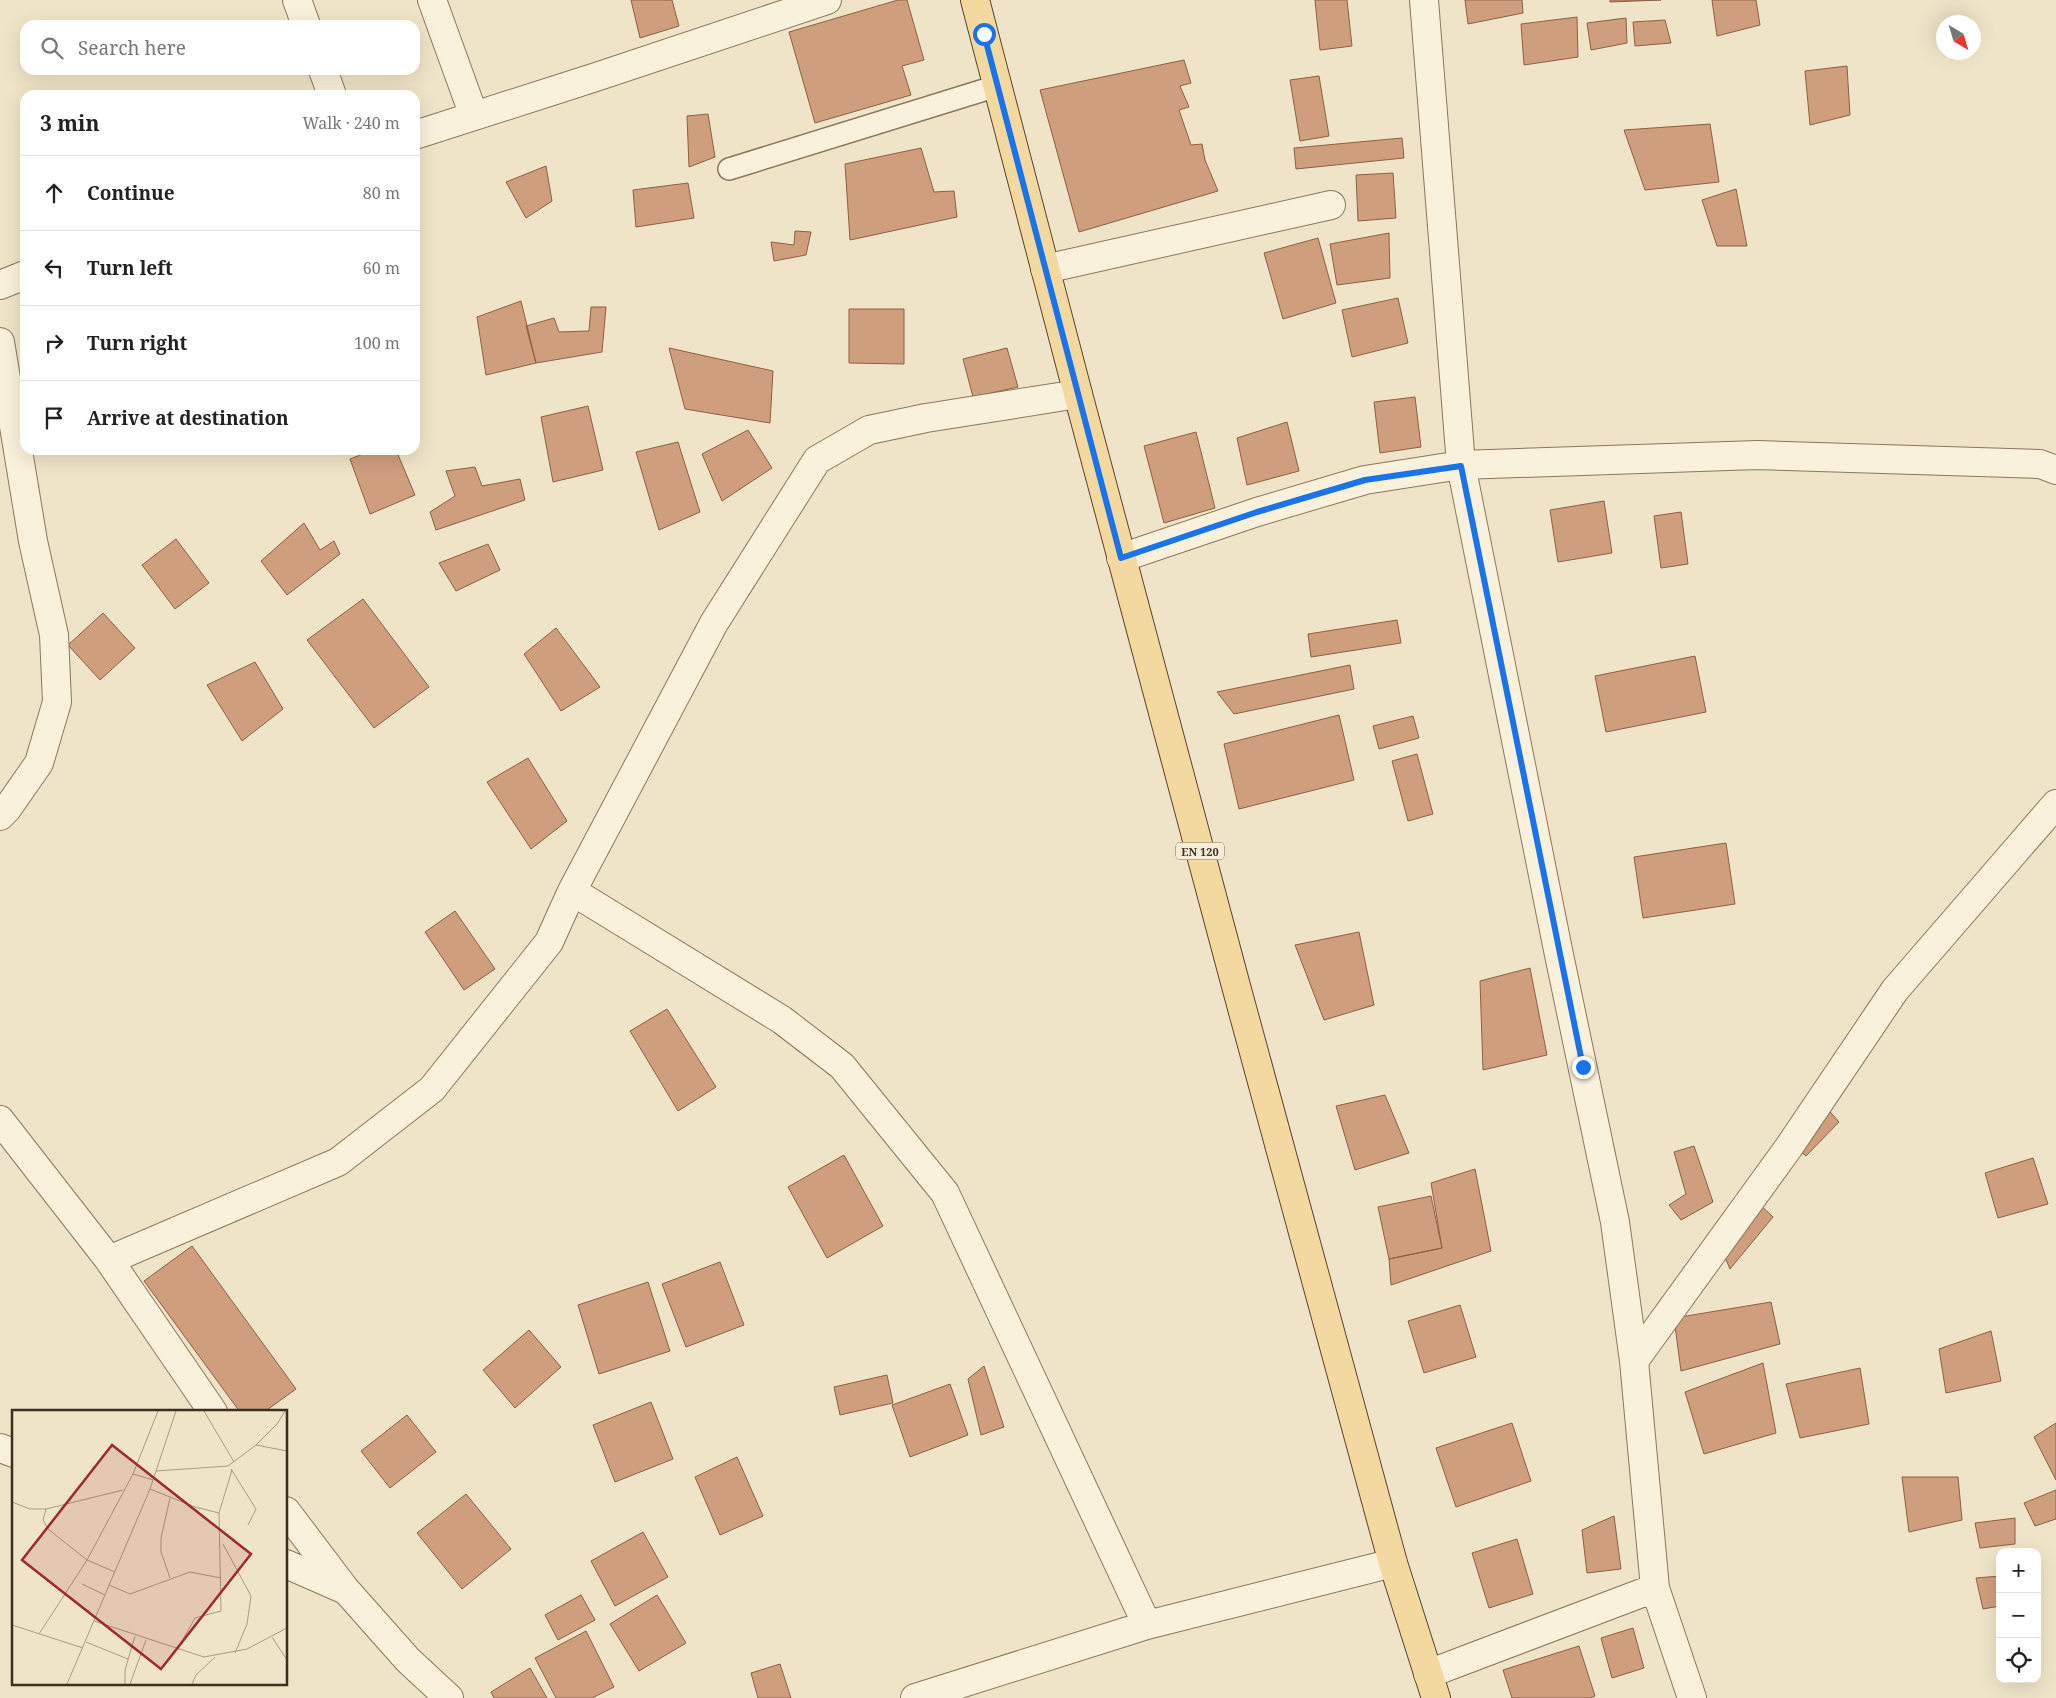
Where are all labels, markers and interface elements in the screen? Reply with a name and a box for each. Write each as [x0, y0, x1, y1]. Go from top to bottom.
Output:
north arrow [1936, 15, 1981, 60]
search box [20, 20, 420, 75]
route start [973, 23, 996, 46]
icon: search [38, 34, 66, 62]
text: Search here [78, 35, 186, 61]
text: 3 min [40, 109, 99, 137]
text: Walk · 240 m [303, 112, 400, 134]
icon: ahead [40, 179, 68, 207]
text: Continue [87, 180, 175, 206]
text: 80 m [363, 182, 400, 204]
icon: left [40, 254, 68, 282]
text: Turn left [87, 255, 173, 281]
text: 60 m [363, 257, 400, 279]
icon: right [40, 329, 68, 357]
text: Turn right [87, 330, 187, 356]
text: 100 m [354, 332, 400, 354]
icon: arrive [40, 404, 68, 432]
text: Arrive at destination [87, 405, 289, 431]
road number: EN 120 [1176, 842, 1224, 859]
route end [1572, 1056, 1595, 1079]
inset map [12, 1410, 288, 1686]
map controls [1996, 1548, 2041, 1683]
button: + [1996, 1548, 2041, 1593]
button: − [1996, 1593, 2041, 1638]
button: locate [1996, 1638, 2041, 1683]

